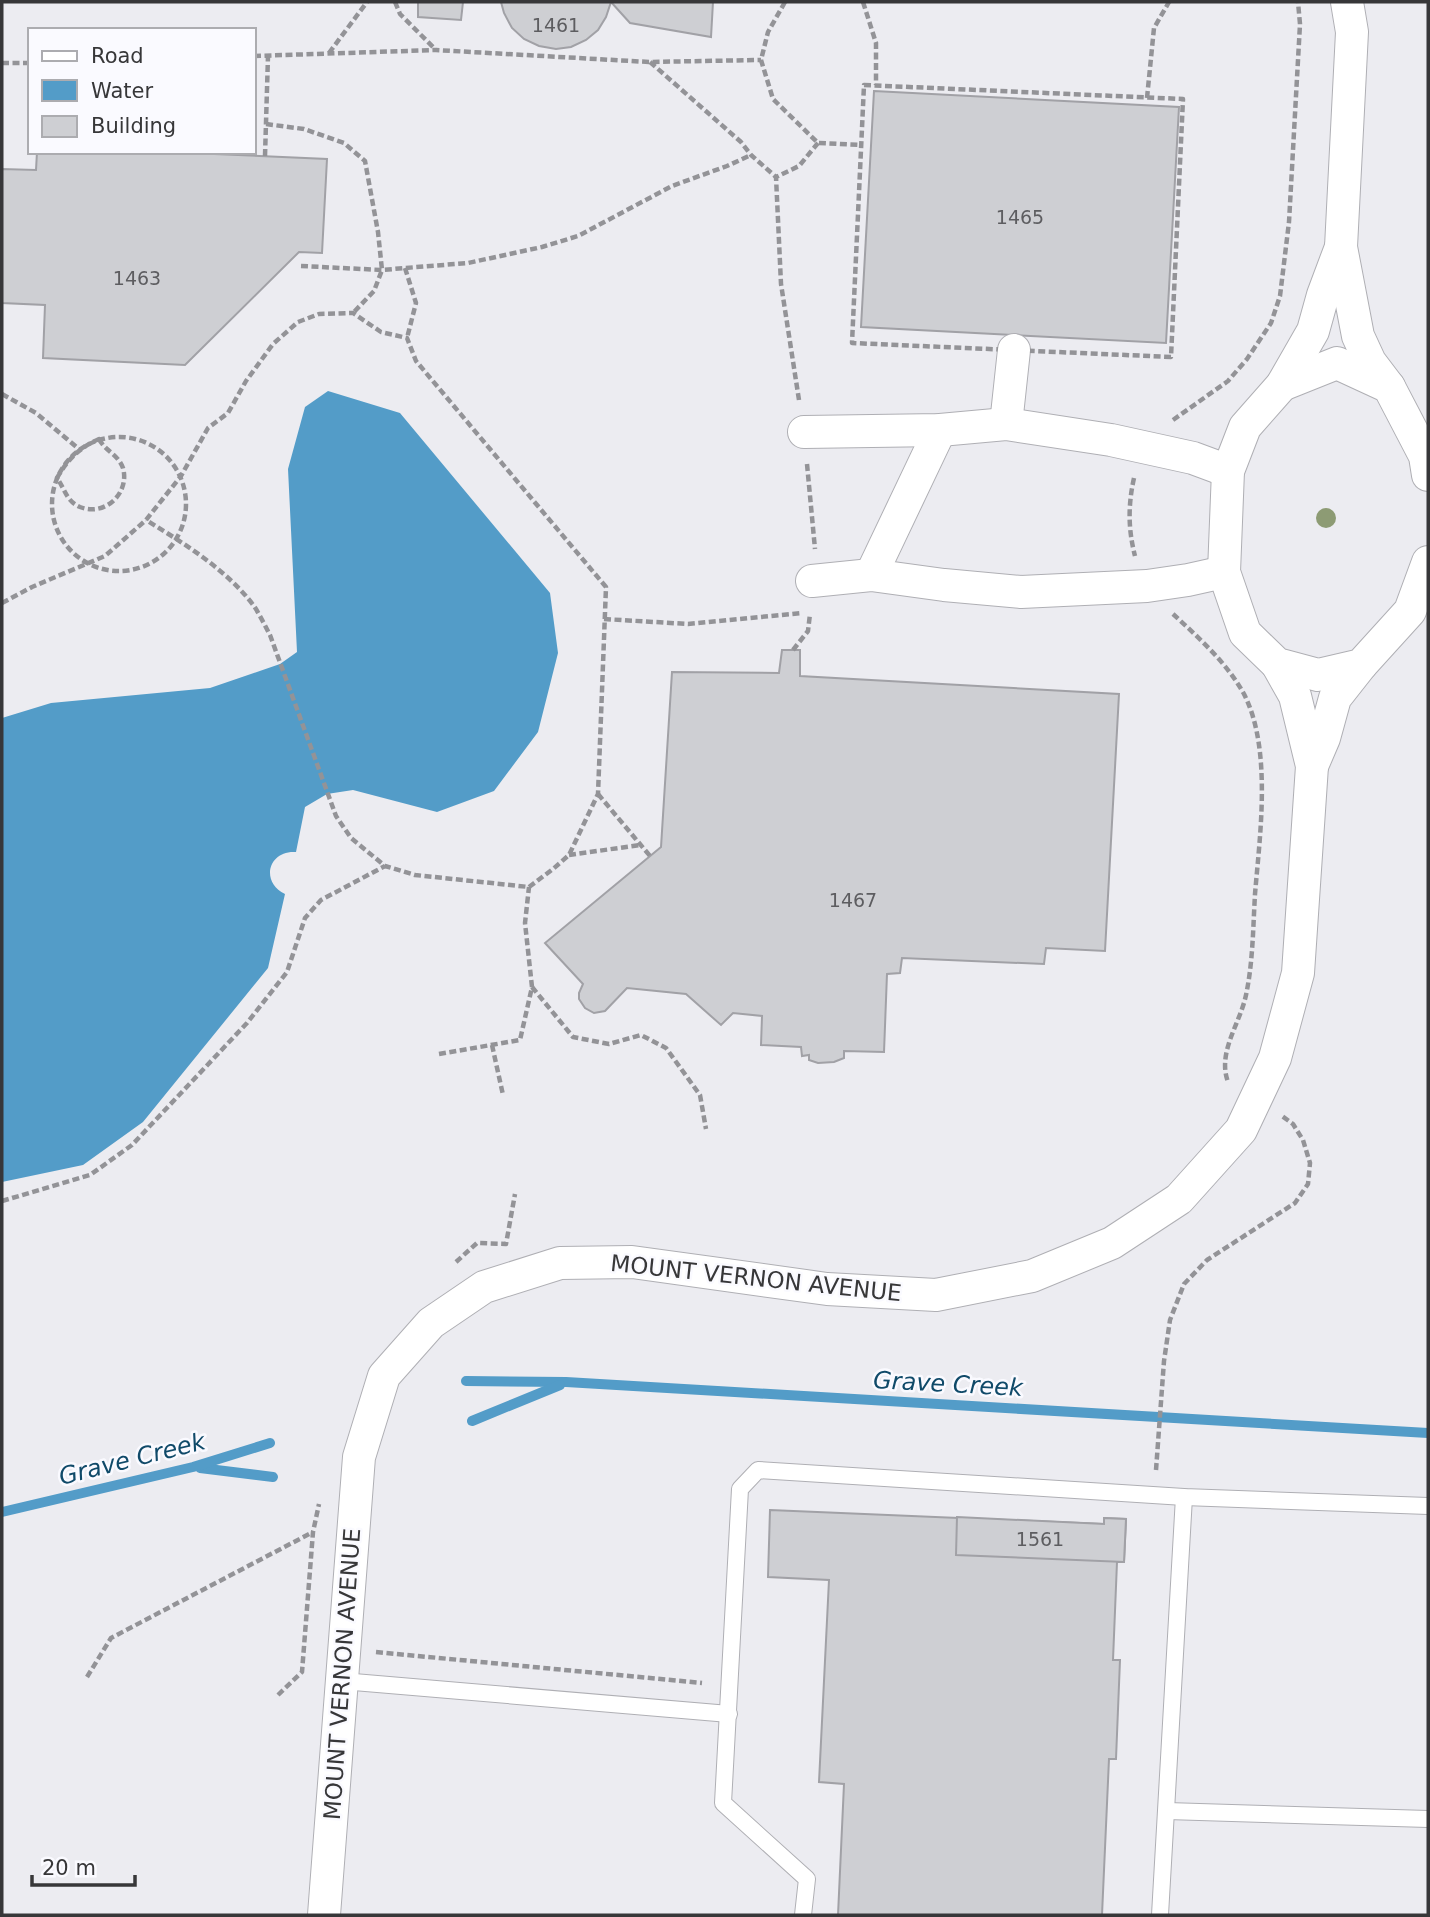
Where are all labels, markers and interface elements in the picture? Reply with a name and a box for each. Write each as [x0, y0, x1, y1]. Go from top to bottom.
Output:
house number: 1461 [532, 14, 580, 36]
legend [28, 28, 256, 154]
text: Road [91, 44, 144, 68]
text: Water [91, 79, 153, 103]
text: Building [91, 114, 176, 138]
house number: 1465 [996, 206, 1044, 228]
house number: 1463 [113, 267, 161, 289]
house number: 1467 [829, 889, 877, 911]
street label: MOUNT VERNON AVENUE [609, 1250, 903, 1306]
water label: Grave Creek [872, 1366, 1025, 1402]
water label: Grave Creek [56, 1427, 209, 1491]
street label: MOUNT VERNON AVENUE [319, 1527, 365, 1821]
house number: 1561 [1016, 1528, 1064, 1550]
scale bar [32, 1843, 135, 1887]
text: 20 m [42, 1856, 96, 1880]

